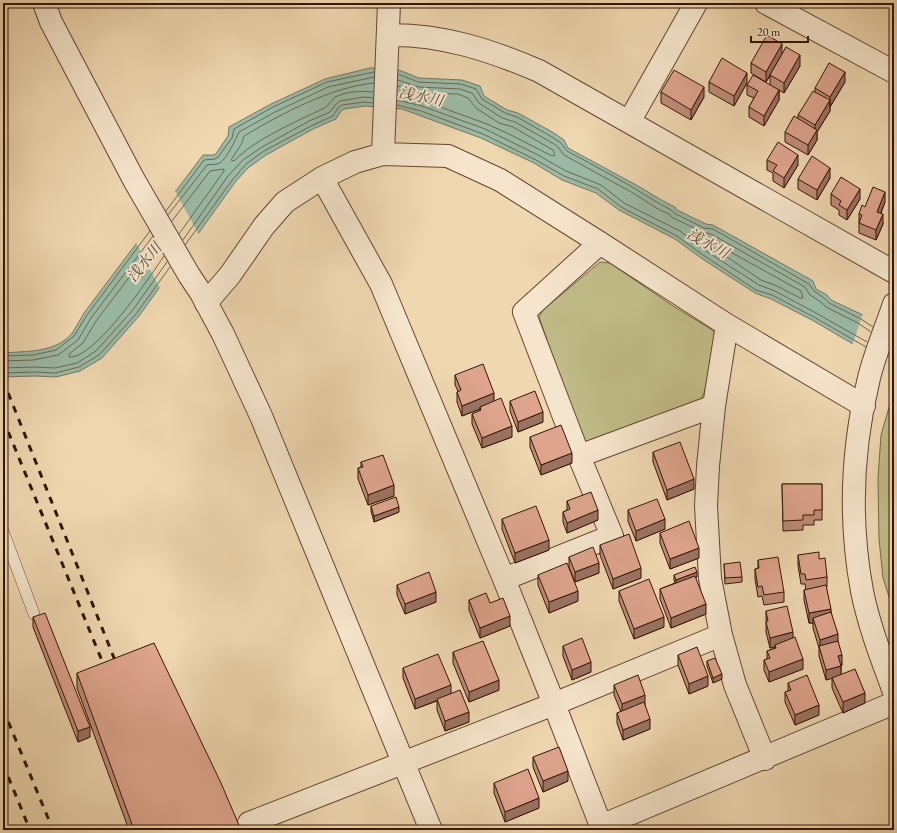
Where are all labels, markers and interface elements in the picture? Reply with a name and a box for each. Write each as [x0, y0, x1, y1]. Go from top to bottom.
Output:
scale bar [751, 18, 808, 44]
text: 20 m [757, 24, 781, 40]
water label: 浅水川 [397, 82, 447, 110]
water label: 浅水川 [684, 224, 734, 263]
water label: 浅水川 [122, 237, 167, 285]

